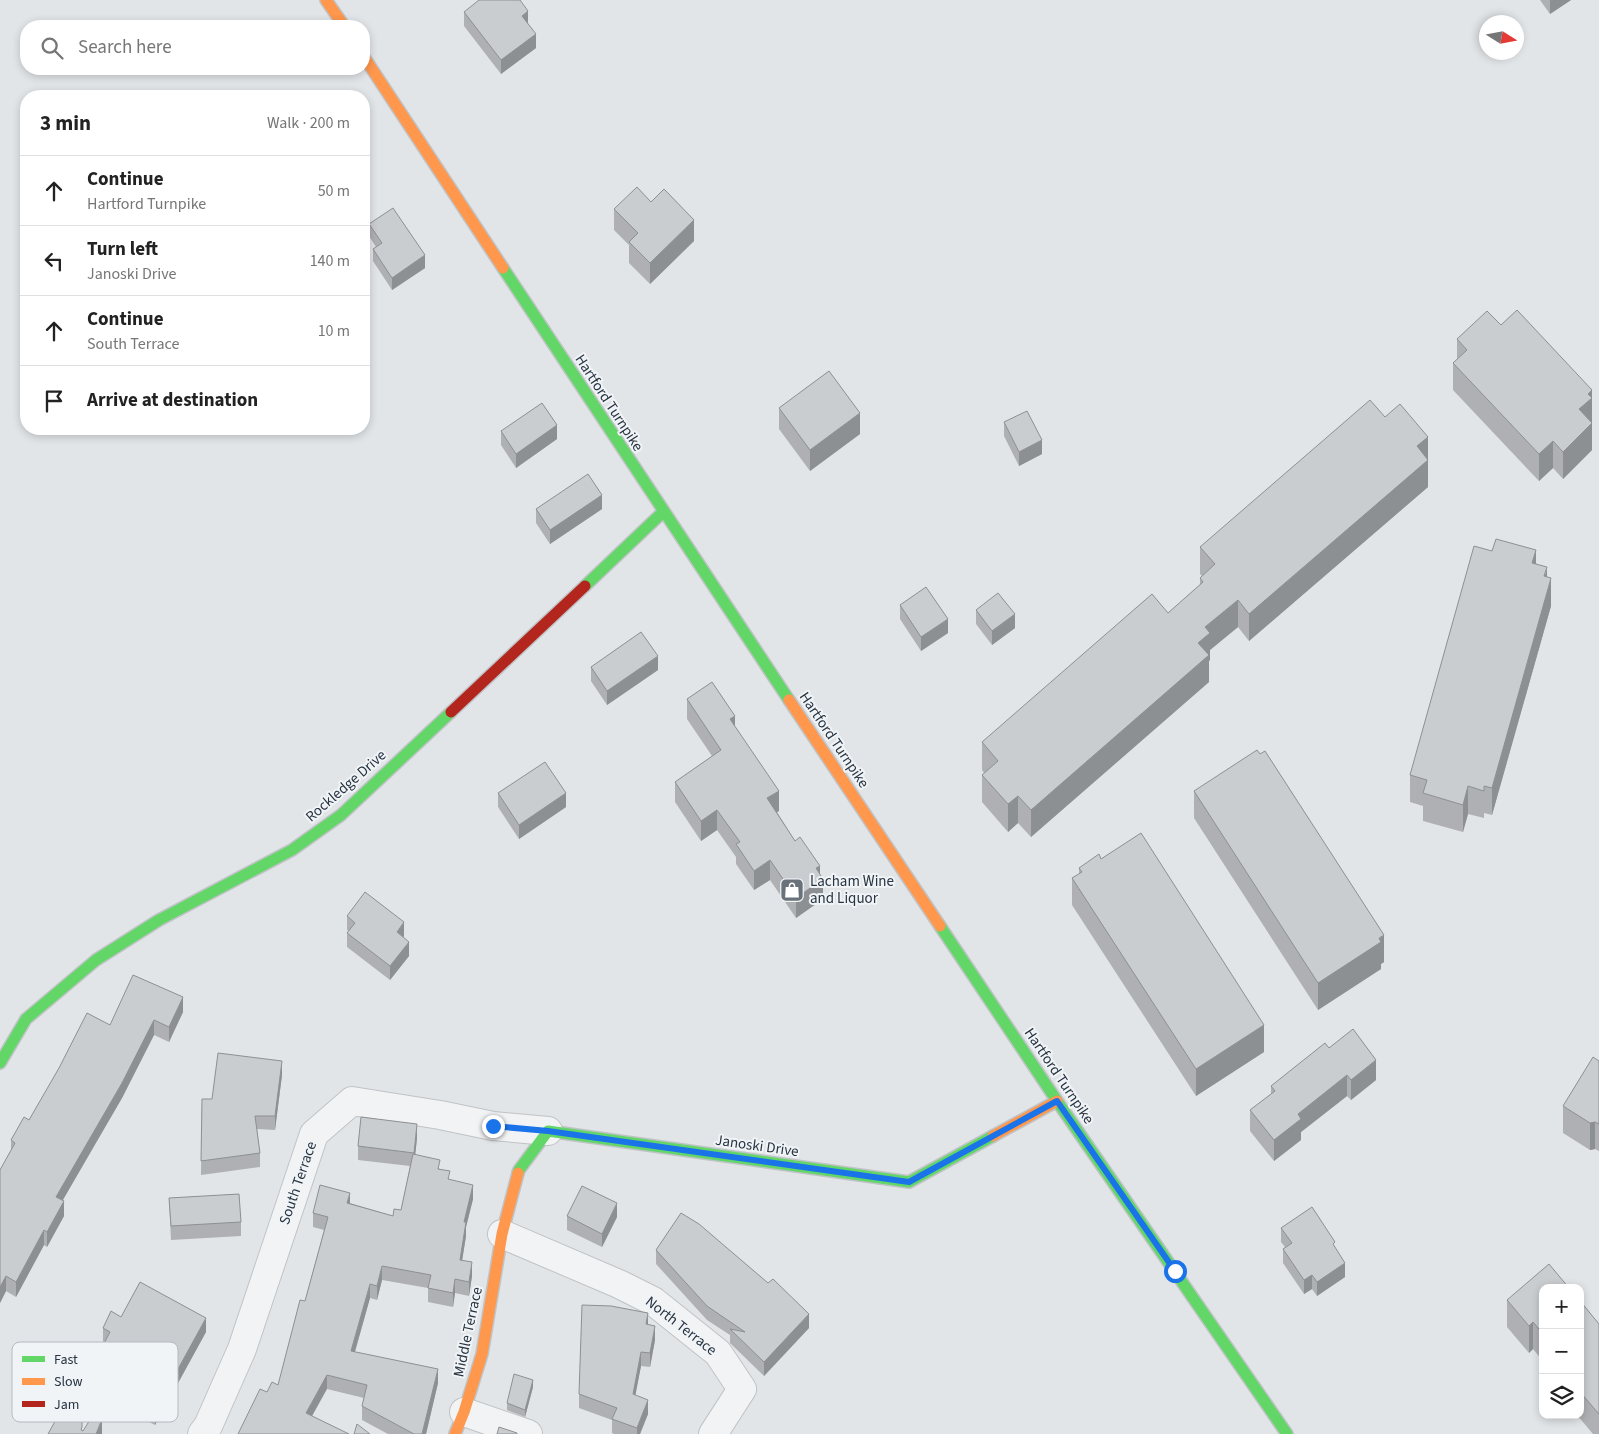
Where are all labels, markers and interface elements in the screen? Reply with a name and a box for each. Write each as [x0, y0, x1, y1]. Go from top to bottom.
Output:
north arrow [1479, 15, 1524, 60]
search box [20, 20, 370, 75]
icon: search [38, 34, 66, 62]
text: Search here [78, 34, 172, 61]
text: 3 min [40, 108, 91, 138]
text: Walk · 200 m [267, 112, 350, 134]
text: Continue [87, 166, 164, 193]
icon: ahead [40, 177, 68, 205]
text: 50 m [318, 180, 350, 202]
text: Hartford Turnpike [87, 193, 206, 215]
text: Turn left [87, 236, 158, 263]
icon: left [40, 247, 68, 275]
text: 140 m [310, 250, 350, 272]
text: Janoski Drive [87, 263, 177, 285]
text: Continue [87, 306, 164, 333]
icon: ahead [40, 317, 68, 345]
text: 10 m [318, 320, 350, 342]
text: South Terrace [87, 333, 179, 355]
street label: Hartford Turnpike [570, 350, 648, 456]
icon: arrive [40, 387, 68, 415]
text: Arrive at destination [87, 387, 258, 414]
street label: Hartford Turnpike [794, 688, 874, 792]
street label: Rockledge Drive [301, 745, 391, 827]
place label: Lacham Wine and Liquor [810, 871, 894, 909]
shop icon: Lacham Wine and Liquor [779, 877, 805, 903]
street label: Hartford Turnpike [1019, 1024, 1099, 1128]
route end [482, 1115, 505, 1138]
street label: Janoski Drive [714, 1130, 800, 1162]
street label: South Terrace [274, 1139, 322, 1227]
route start [1164, 1260, 1187, 1283]
map controls [1539, 1284, 1584, 1419]
button: + [1539, 1284, 1584, 1329]
street label: Middle Terrace [448, 1285, 488, 1379]
street label: North Terrace [641, 1291, 721, 1361]
button: − [1539, 1329, 1584, 1374]
legend [12, 1342, 178, 1422]
text: Fast [54, 1350, 78, 1370]
text: Slow [54, 1372, 83, 1392]
button: layers [1539, 1374, 1584, 1419]
text: Jam [54, 1395, 79, 1415]

